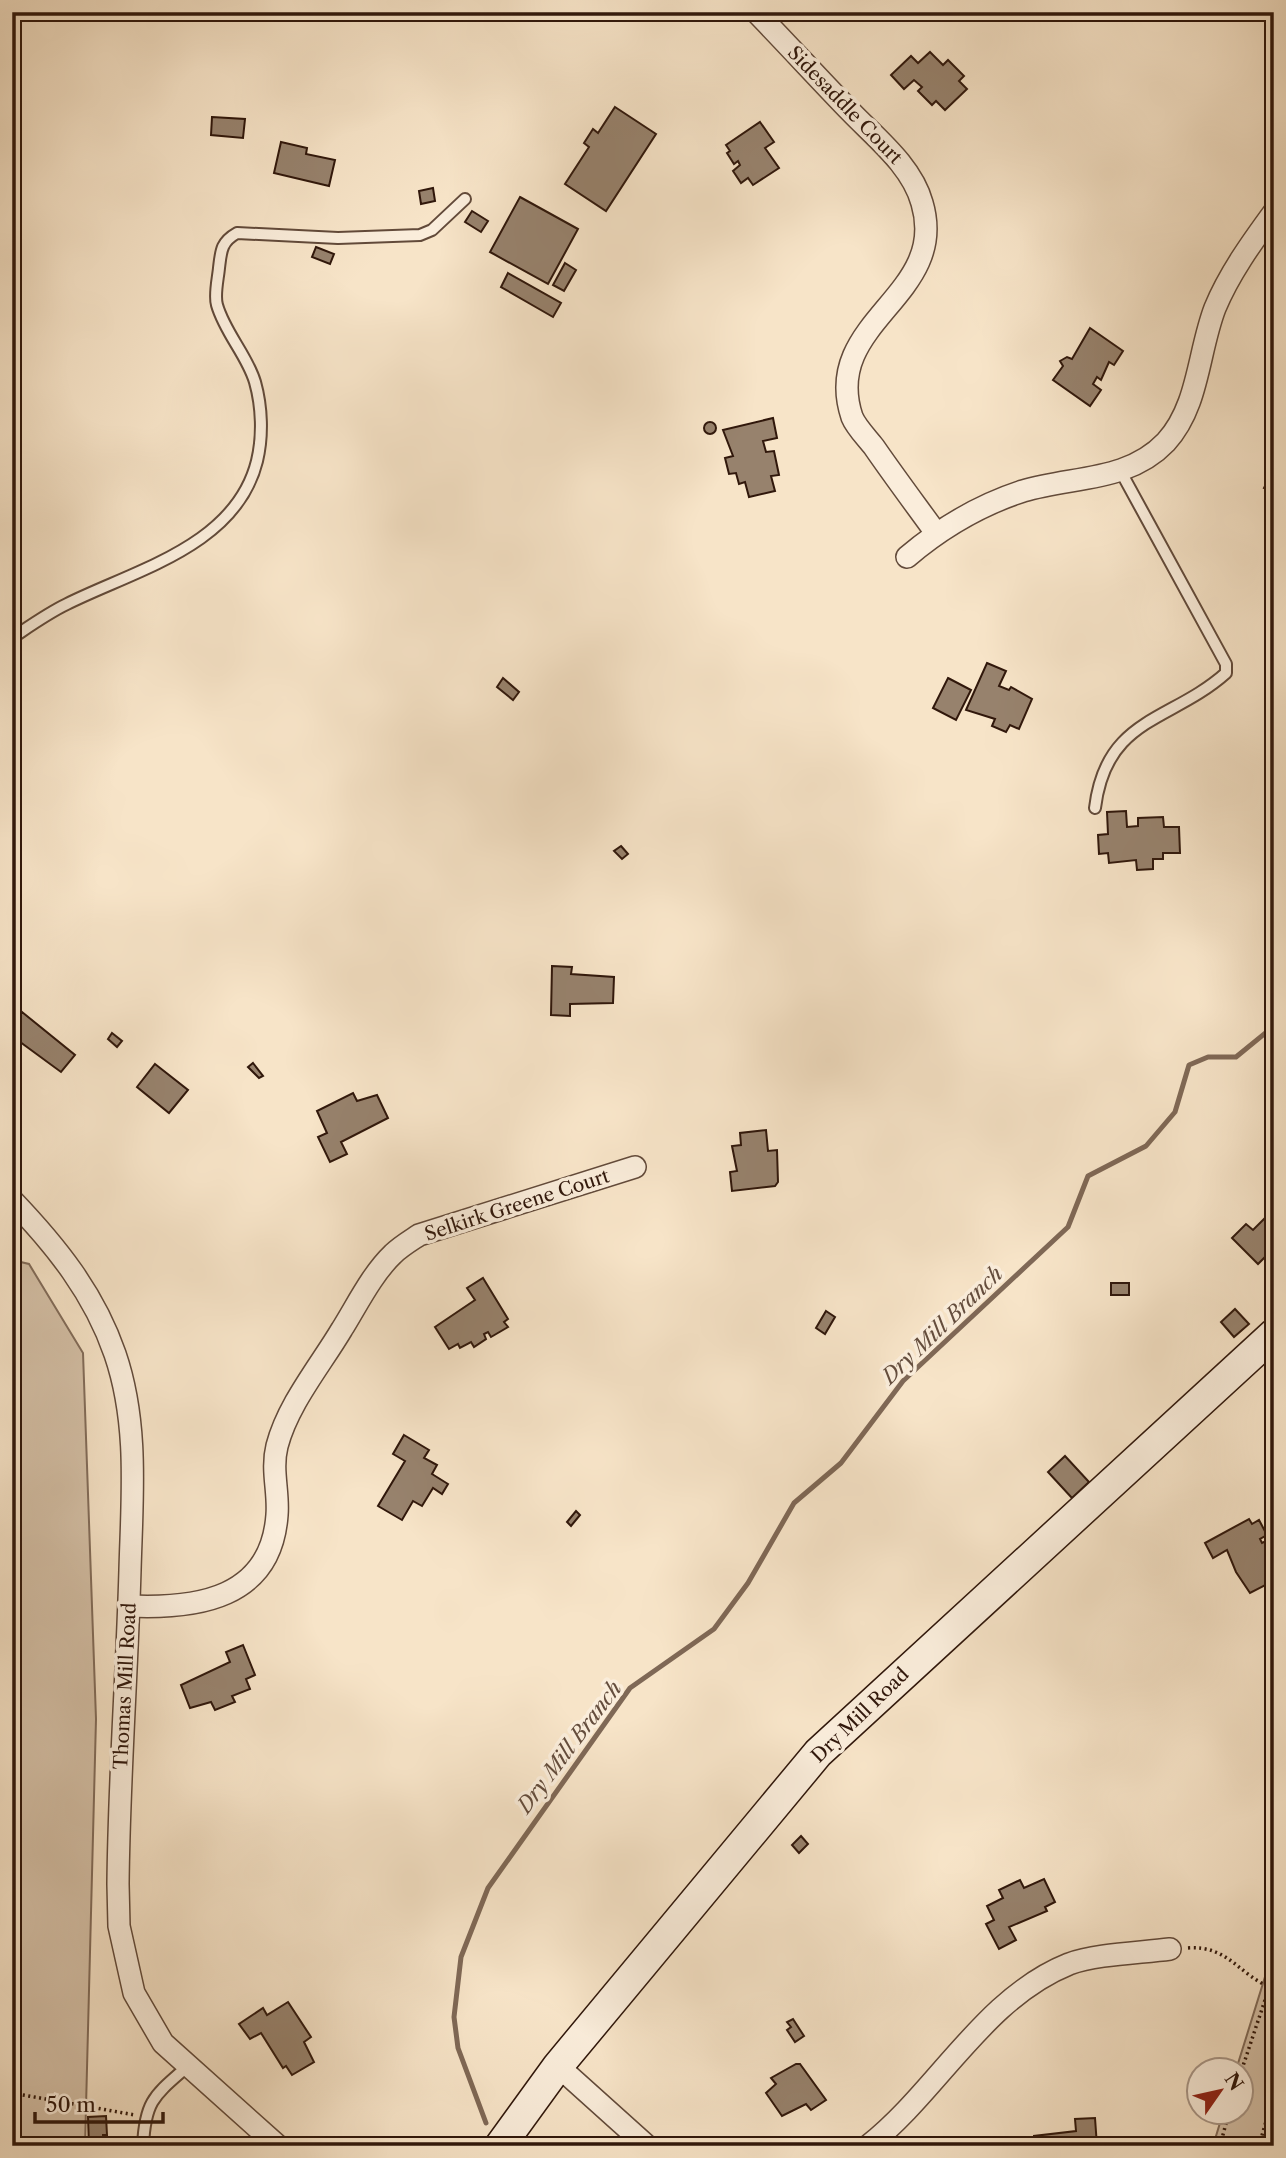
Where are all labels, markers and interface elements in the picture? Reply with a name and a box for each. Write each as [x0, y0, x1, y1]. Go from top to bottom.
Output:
street label: Sidesaddle Court [783, 41, 907, 169]
street label: Selkirk Greene Court [422, 1164, 612, 1246]
water label: Dry Mill Branch [875, 1261, 1008, 1390]
street label: Thomas Mill Road [109, 1602, 141, 1770]
street label: Dry Mill Road [806, 1662, 914, 1767]
water label: Dry Mill Branch [510, 1676, 627, 1819]
north arrow [1184, 2056, 1254, 2126]
text: N [1220, 2068, 1248, 2095]
scale bar [35, 2081, 163, 2125]
text: 50 m [46, 2092, 96, 2117]

